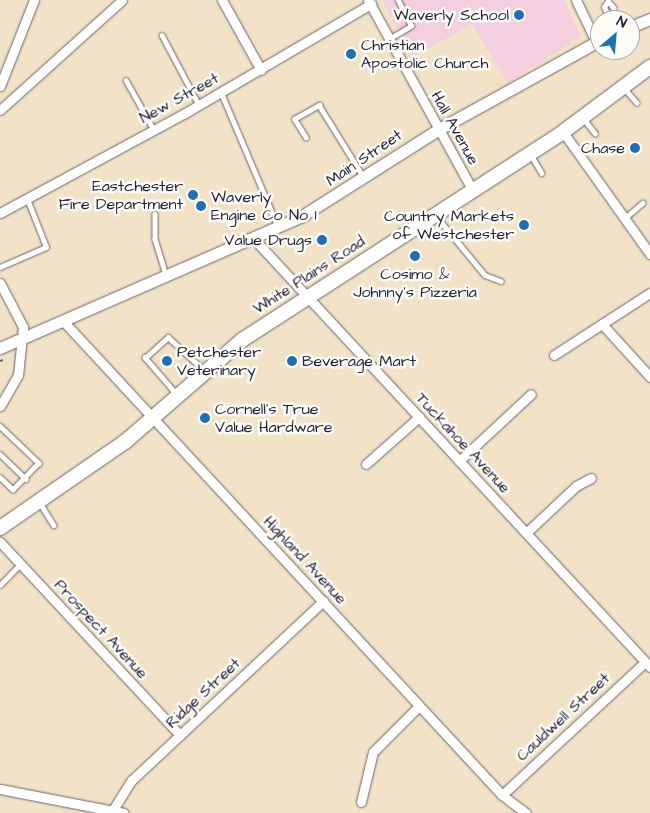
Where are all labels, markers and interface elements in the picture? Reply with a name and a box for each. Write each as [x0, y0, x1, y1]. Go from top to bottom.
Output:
place label: Waverly School [393, 5, 509, 25]
marker: Waverly School [513, 9, 525, 21]
north arrow [590, 10, 640, 60]
text: N [613, 12, 630, 33]
place label: Christian Apostolic Church [361, 35, 488, 73]
marker: Christian Apostolic Church [345, 48, 357, 60]
street label: New Street [136, 68, 222, 128]
street label: Hall Avenue [427, 88, 483, 168]
street label: Main Street [322, 126, 406, 190]
place label: Chase [581, 138, 625, 158]
marker: Chase [629, 142, 641, 154]
place label: Eastchester Fire Department [59, 176, 183, 214]
place label: Waverly Engine Co No 1 [211, 187, 316, 225]
marker: Eastchester Fire Department [187, 189, 199, 201]
marker: Waverly Engine Co No 1 [195, 200, 207, 212]
place label: Country Markets of Westchester [384, 206, 514, 244]
marker: Country Markets of Westchester [518, 219, 530, 231]
place label: Value Drugs [225, 230, 312, 250]
street label: White Plains Road [250, 232, 368, 318]
marker: Value Drugs [316, 234, 328, 246]
marker: Cosimo & Johnny's Pizzeria [409, 250, 421, 262]
place label: Cosimo & Johnny's Pizzeria [353, 264, 477, 302]
place label: Petchester Veterinary [177, 342, 261, 380]
place label: Beverage Mart [302, 351, 416, 371]
marker: Petchester Veterinary [161, 355, 173, 367]
marker: Beverage Mart [286, 355, 298, 367]
street label: Tuckahoe Avenue [412, 389, 514, 497]
place label: Cornell's True Value Hardware [215, 399, 332, 437]
marker: Cornell's True Value Hardware [199, 412, 211, 424]
street label: Highland Avenue [259, 512, 351, 608]
street label: Prospect Avenue [50, 575, 152, 683]
street label: Ridge Street [162, 654, 244, 732]
street label: Cauldwell Street [512, 669, 614, 765]

